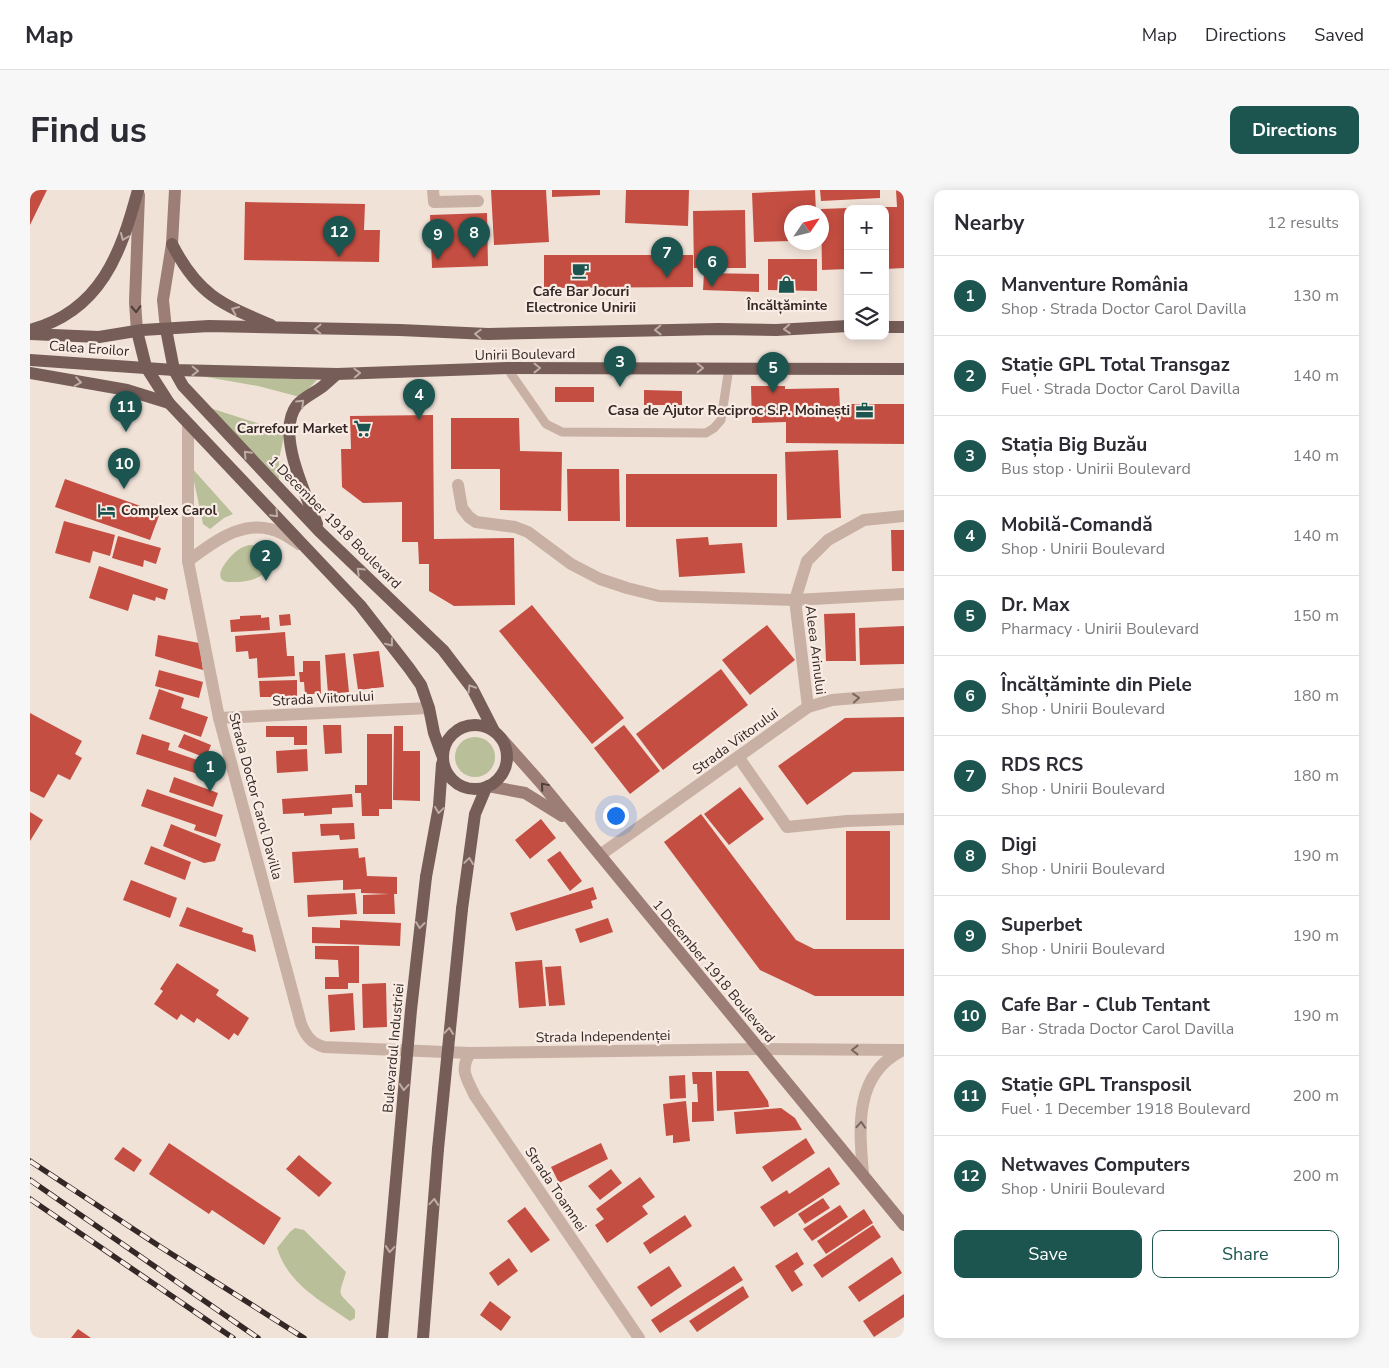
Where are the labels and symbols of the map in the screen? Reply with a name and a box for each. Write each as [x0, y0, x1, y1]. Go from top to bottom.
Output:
north arrow [784, 205, 829, 250]
pin: 12 [323, 216, 355, 257]
pin: 8 [458, 217, 490, 258]
pin: 9 [422, 219, 454, 260]
one-way arrow [120, 232, 130, 240]
pin: 7 [651, 237, 683, 278]
pin: 6 [696, 246, 728, 287]
cafe icon: Cafe Bar Jocuri Electronice Unirii [571, 261, 591, 281]
shop icon: Încălțăminte [777, 275, 797, 295]
place label: Cafe Bar Jocuri Electronice Unirii [526, 282, 636, 317]
place label: Încălțăminte [746, 296, 828, 315]
one-way arrow [130, 305, 141, 313]
one-way arrow [232, 306, 241, 316]
one-way arrow [314, 324, 322, 334]
one-way arrow [783, 324, 791, 335]
one-way arrow [654, 325, 662, 336]
one-way arrow [474, 328, 482, 339]
street label: Calea Eroilor [48, 336, 130, 361]
street label: Unirii Boulevard [475, 344, 575, 365]
pin: 3 [604, 346, 636, 387]
pin: 5 [757, 352, 789, 393]
one-way arrow [534, 363, 541, 373]
one-way arrow [696, 363, 704, 373]
one-way arrow [191, 366, 199, 376]
one-way arrow [354, 368, 361, 378]
one-way arrow [74, 376, 82, 386]
pin: 4 [403, 379, 435, 420]
pin: 11 [110, 391, 142, 432]
one-way arrow [295, 400, 304, 409]
office icon: Casa de Ajutor Reciproc S.P. Moinești [854, 400, 874, 420]
place label: Casa de Ajutor Reciproc S.P. Moinești [608, 401, 850, 420]
supermarket icon: Carrefour Market [352, 418, 372, 438]
place label: Carrefour Market [237, 419, 349, 438]
pin: 10 [108, 448, 140, 489]
one-way arrow [244, 451, 253, 460]
street label: 1 December 1918 Boulevard [264, 452, 405, 593]
hotel icon: Complex Carol [97, 500, 117, 520]
place label: Complex Carol [121, 501, 217, 520]
one-way arrow [269, 508, 278, 517]
pin: 2 [250, 540, 282, 581]
one-way arrow [357, 567, 366, 576]
street label: Aleea Arinului [801, 604, 830, 696]
one-way arrow [385, 638, 394, 647]
one-way arrow [468, 685, 478, 694]
street label: Strada Viitorului [272, 686, 374, 711]
one-way arrow [852, 693, 860, 704]
street label: Strada Viitorului [688, 704, 782, 779]
street label: Strada Doctor Carol Davilla [224, 711, 287, 882]
pin: 1 [194, 751, 226, 792]
one-way arrow [540, 783, 549, 792]
your location [603, 803, 629, 829]
one-way arrow [434, 806, 444, 815]
one-way arrow [463, 856, 474, 864]
street label: 1 December 1918 Boulevard [648, 896, 779, 1047]
one-way arrow [415, 922, 426, 930]
street label: Bulevardul Industriei [378, 982, 409, 1114]
one-way arrow [443, 1026, 454, 1034]
street label: Strada Independenței [535, 1026, 671, 1047]
one-way arrow [851, 1045, 859, 1055]
one-way arrow [399, 1083, 410, 1091]
one-way arrow [855, 1120, 866, 1128]
street label: Strada Toamnei [520, 1143, 591, 1235]
one-way arrow [428, 1198, 439, 1206]
one-way arrow [384, 1245, 395, 1253]

